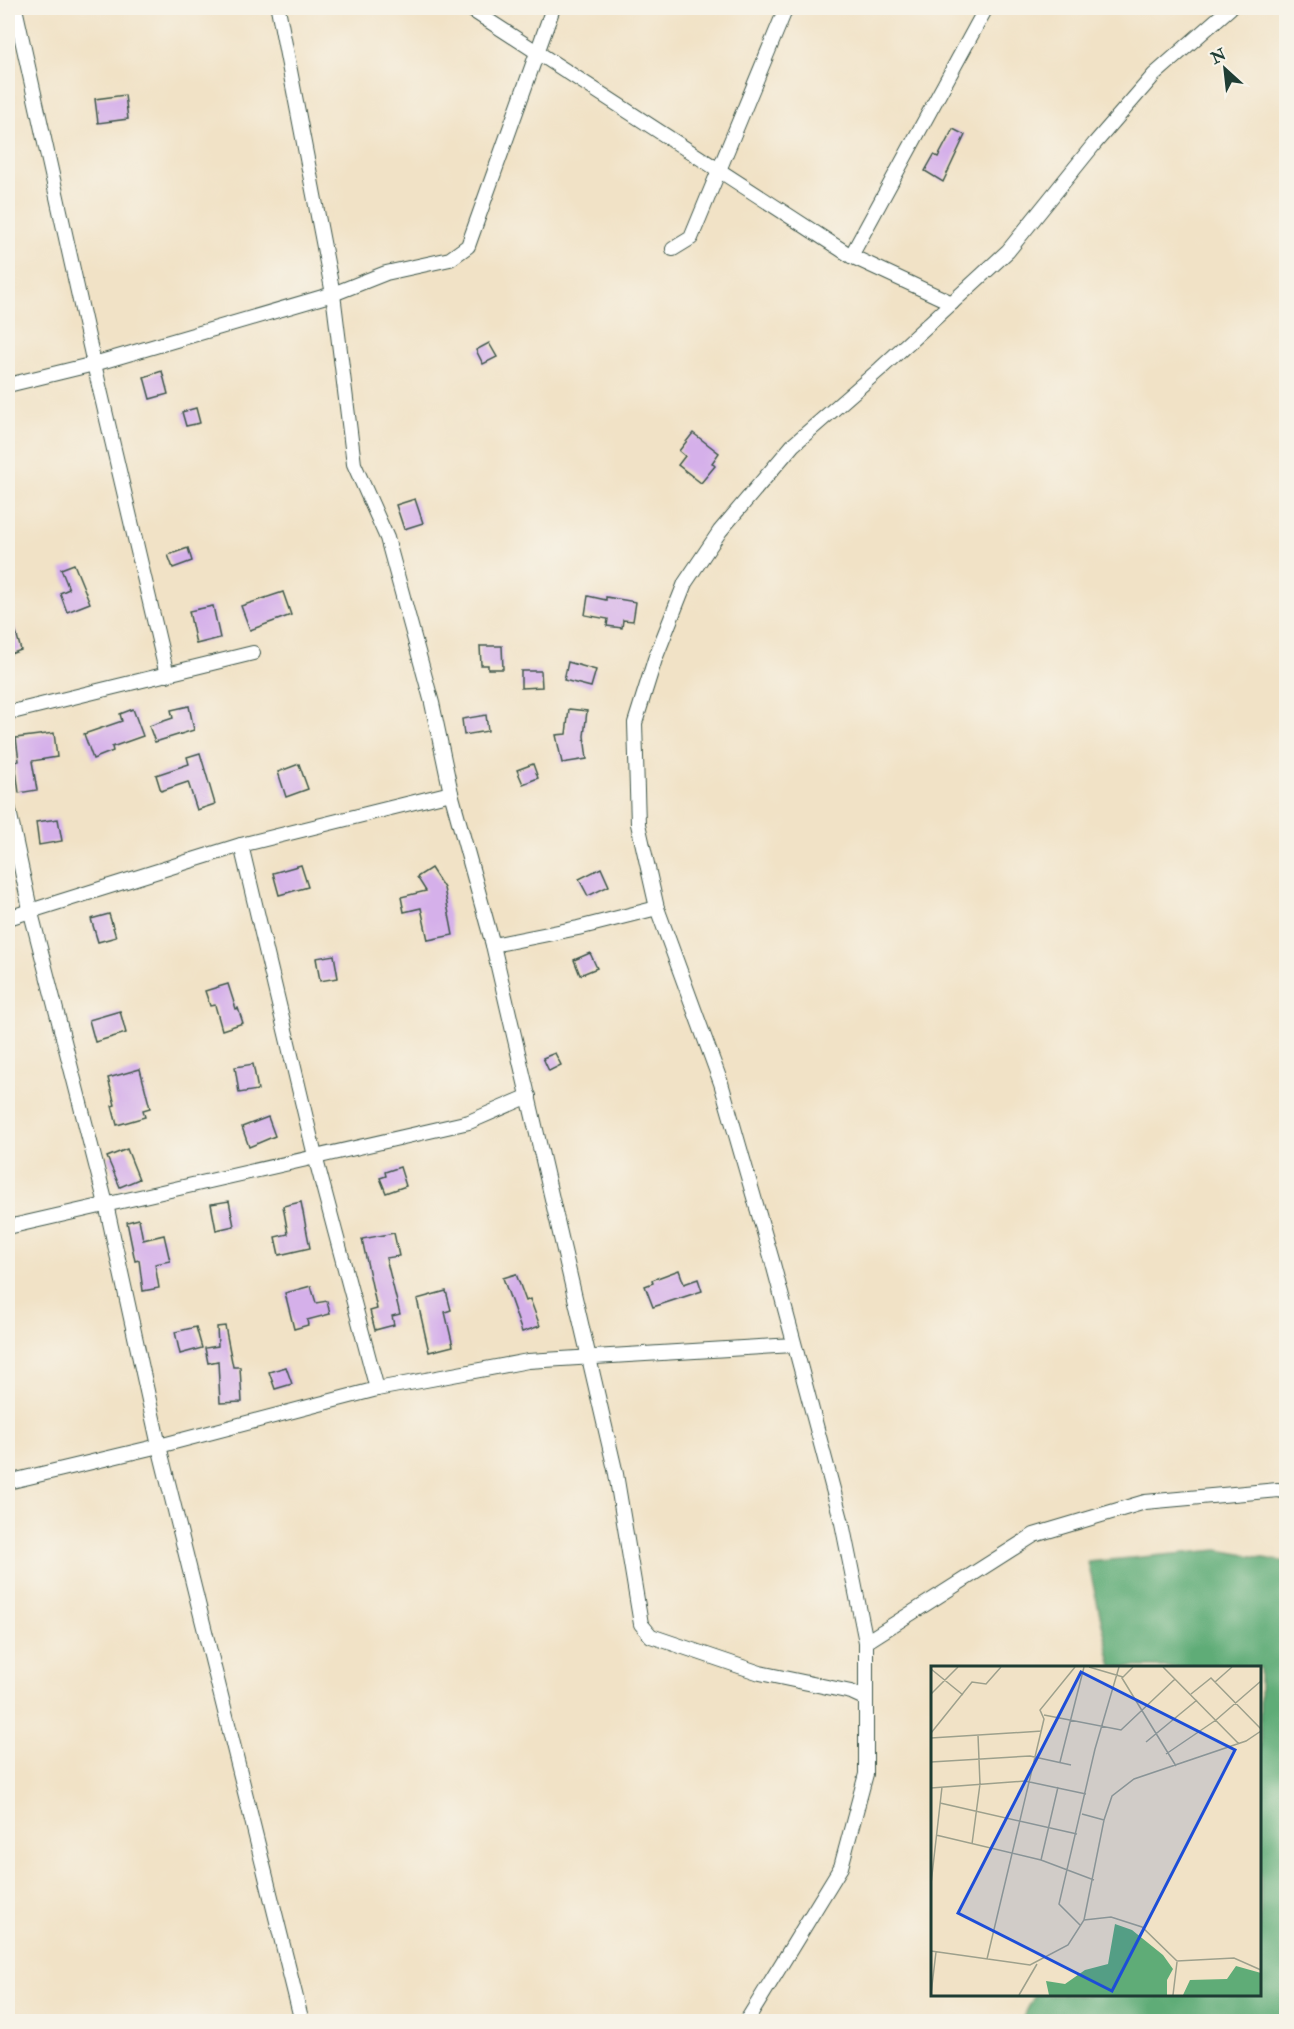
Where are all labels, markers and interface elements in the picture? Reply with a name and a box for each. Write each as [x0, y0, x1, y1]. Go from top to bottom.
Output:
north arrow [1195, 39, 1255, 99]
text: N [1207, 44, 1230, 69]
inset map [931, 1666, 1261, 1996]

